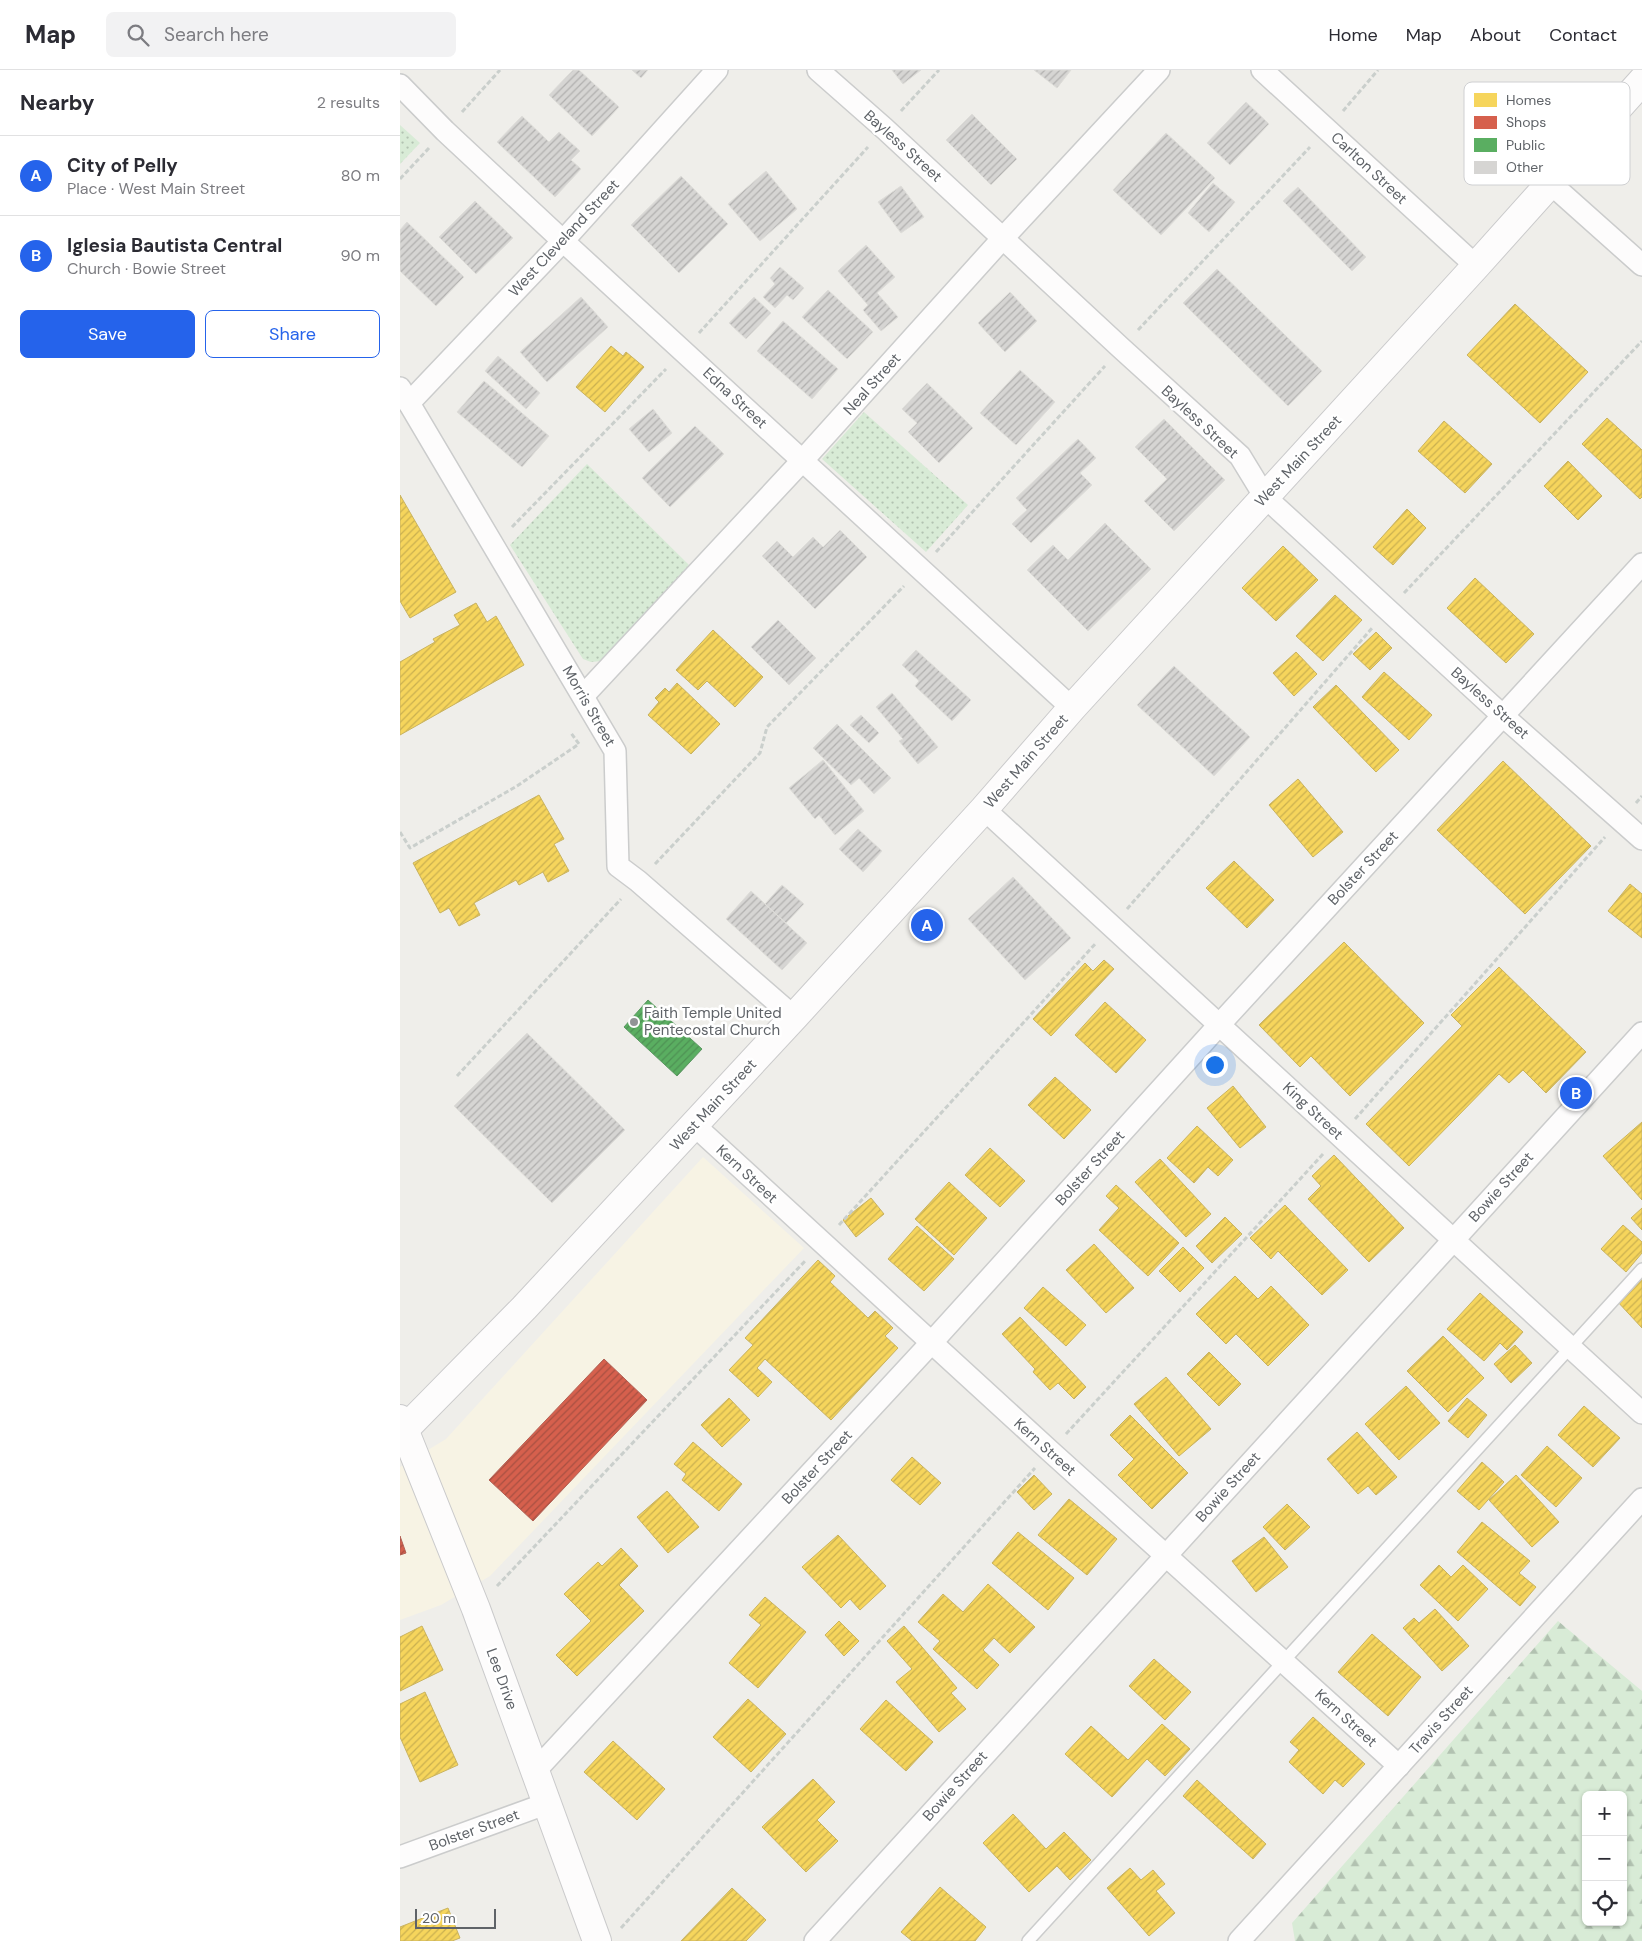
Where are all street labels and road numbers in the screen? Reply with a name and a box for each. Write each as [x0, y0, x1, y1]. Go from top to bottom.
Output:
street label: Bayless Street [860, 106, 946, 187]
street label: Carlton Street [1327, 127, 1412, 209]
street label: West Cleveland Street [504, 175, 624, 301]
street label: Neal Street [839, 349, 905, 419]
street label: Edna Street [699, 363, 772, 433]
street label: Bayless Street [1157, 381, 1243, 463]
street label: West Main Street [1250, 411, 1346, 511]
street label: Morris Street [558, 662, 620, 750]
street label: Bayless Street [1447, 663, 1533, 744]
street label: West Main Street [979, 710, 1073, 812]
street label: Bolster Street [1323, 826, 1403, 909]
street label: West Main Street [665, 1055, 761, 1155]
street label: King Street [1278, 1078, 1348, 1144]
street label: Bolster Street [1051, 1126, 1129, 1210]
street label: Kern Street [712, 1140, 782, 1208]
street label: Bowie Street [1464, 1148, 1538, 1226]
street label: Kern Street [1010, 1414, 1081, 1480]
street label: Bolster Street [777, 1425, 857, 1508]
street label: Bowie Street [1191, 1448, 1265, 1526]
street label: Lee Drive [482, 1645, 522, 1713]
street label: Travis Street [1405, 1681, 1477, 1759]
street label: Kern Street [1311, 1685, 1382, 1751]
street label: Bowie Street [918, 1747, 992, 1825]
street label: Bolster Street [426, 1804, 522, 1856]

